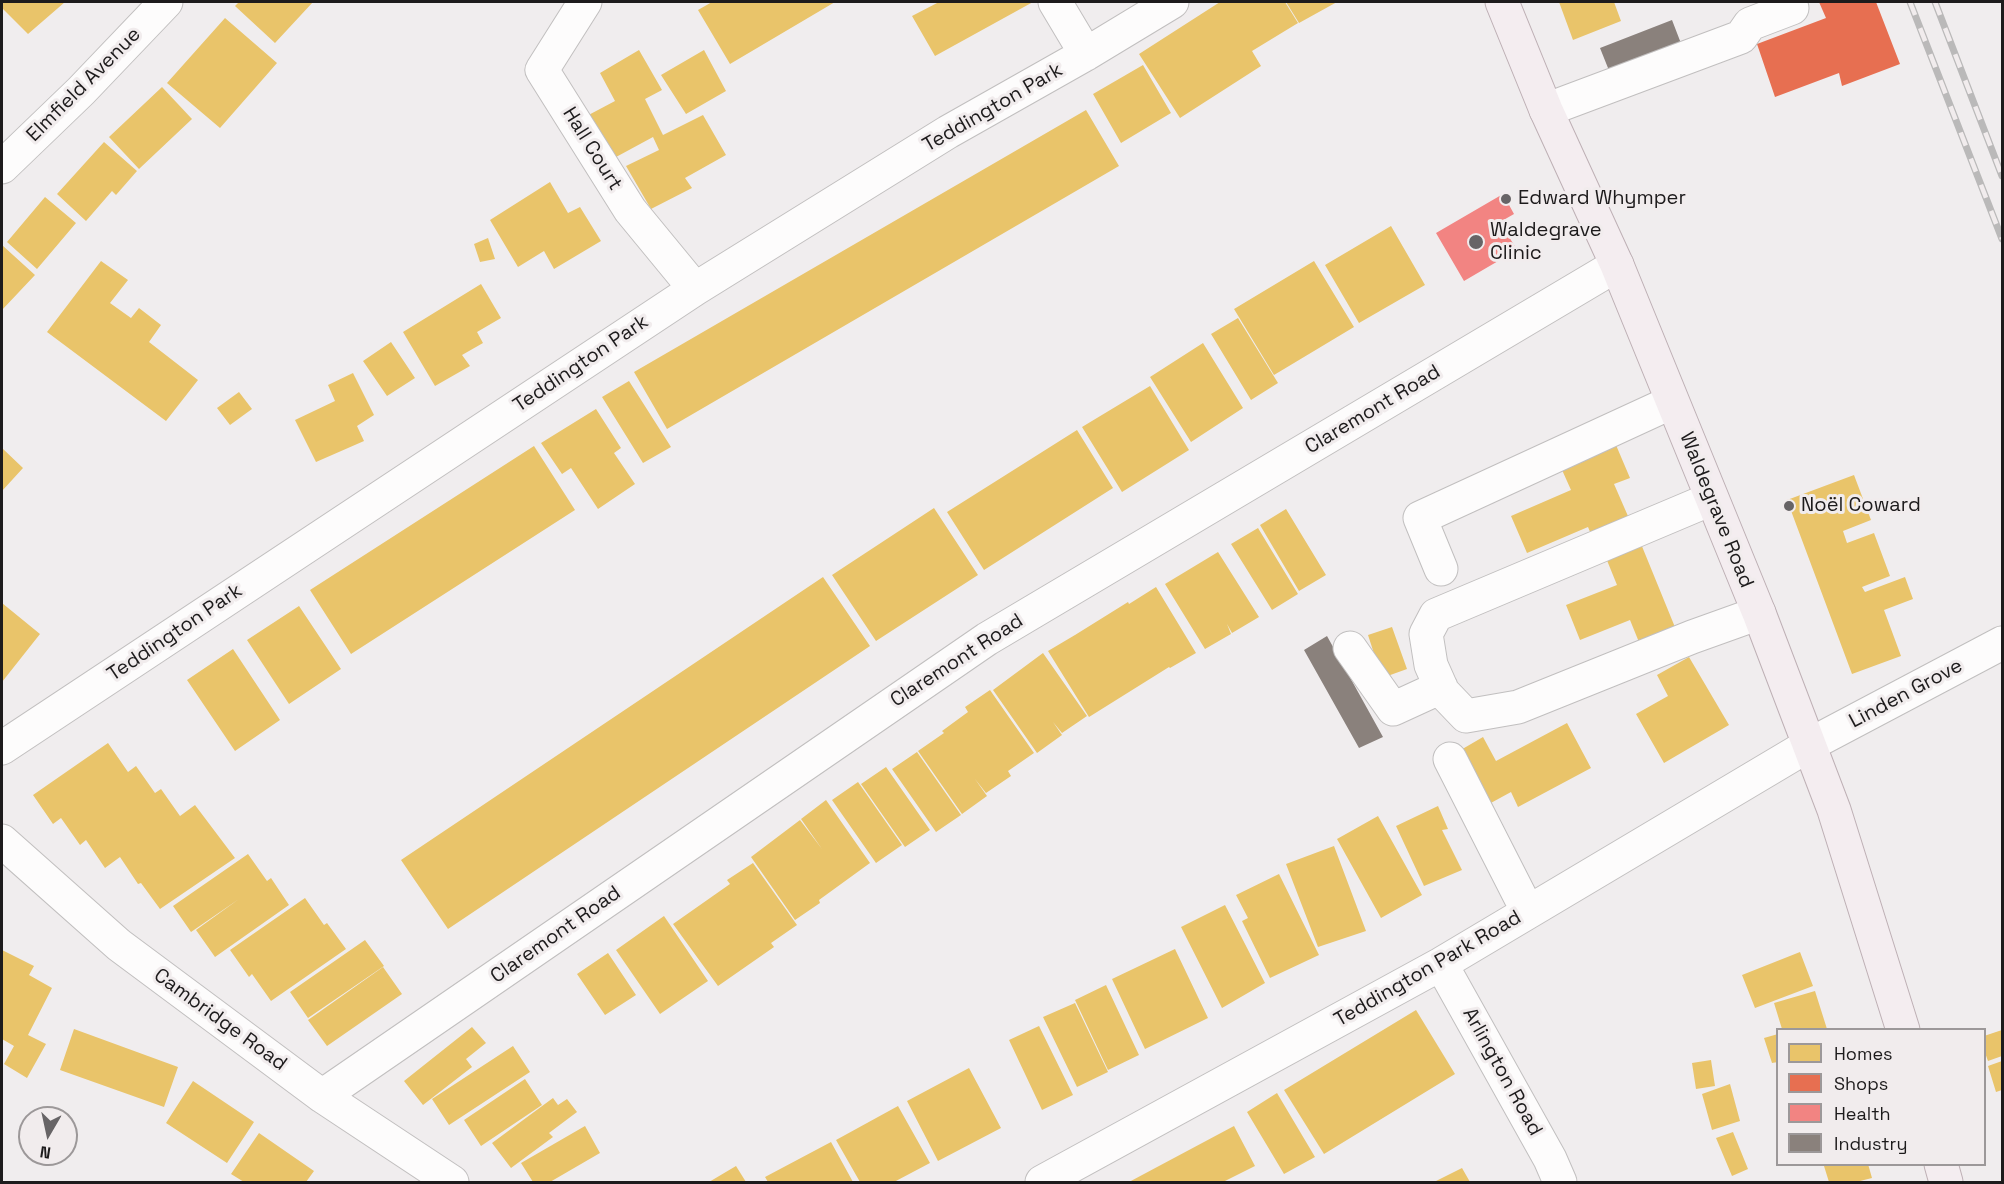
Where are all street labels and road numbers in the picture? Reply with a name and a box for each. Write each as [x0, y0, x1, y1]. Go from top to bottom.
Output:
street label: Elmfield Avenue [22, 23, 146, 147]
street label: Teddington Park [919, 58, 1067, 158]
street label: Hall Court [557, 103, 627, 195]
street label: Teddington Park [509, 310, 653, 418]
street label: Claremont Road [1301, 360, 1445, 460]
street label: Waldegrave Road [1674, 429, 1758, 591]
street label: Teddington Park [103, 579, 247, 687]
street label: Claremont Road [886, 609, 1028, 713]
street label: Linden Grove [1845, 654, 1967, 734]
street label: Claremont Road [486, 881, 626, 989]
street label: Teddington Park Road [1330, 906, 1526, 1032]
street label: Cambridge Road [149, 964, 291, 1076]
street label: Arlington Road [1457, 1004, 1547, 1140]

